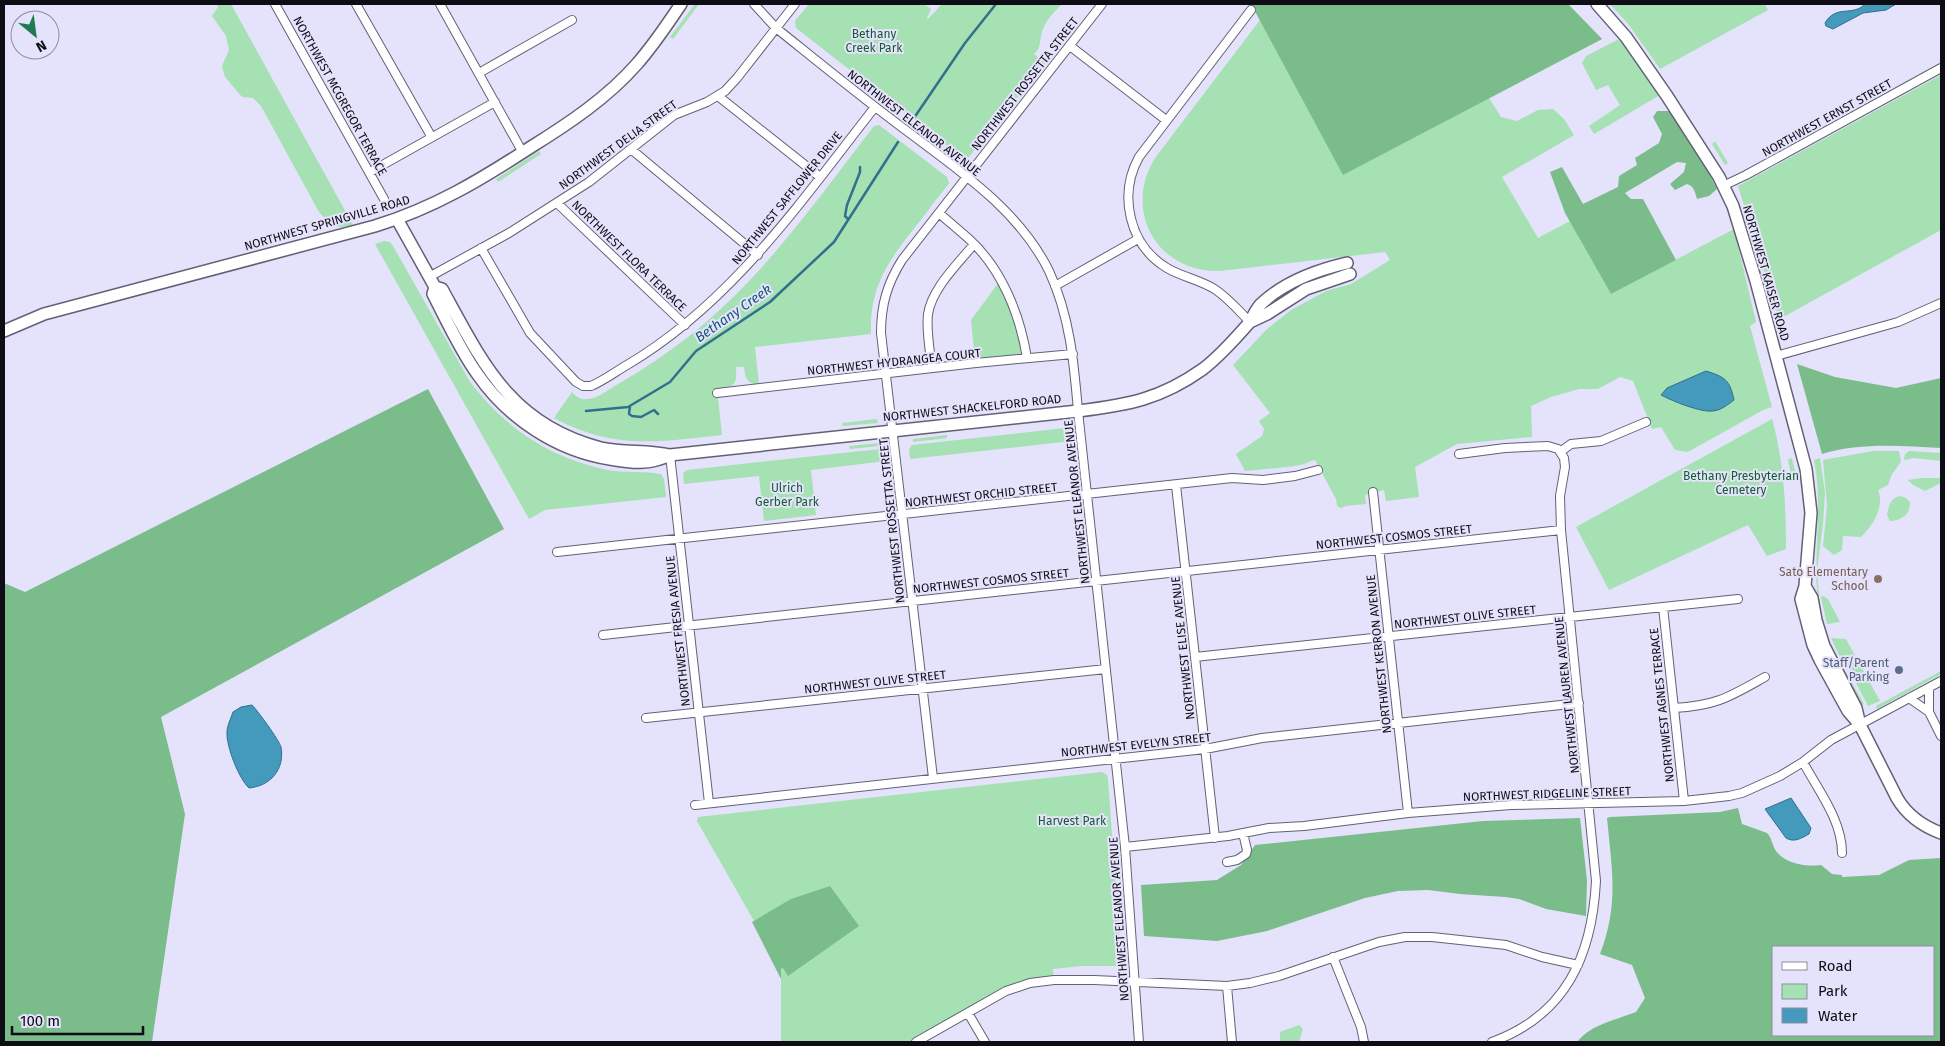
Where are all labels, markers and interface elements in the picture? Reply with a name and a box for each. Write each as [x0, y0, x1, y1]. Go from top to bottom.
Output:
north arrow [10, 10, 60, 60]
street label: NORTHWEST MCGREGOR TERRACE [290, 14, 390, 178]
street label: NORTHWEST ROSSETTA STREET [969, 14, 1082, 153]
park label: Bethany Creek Park [846, 27, 903, 55]
text: N [33, 36, 49, 56]
street label: NORTHWEST ELEANOR AVENUE [845, 67, 983, 179]
street label: NORTHWEST ERNST STREET [1760, 76, 1895, 160]
street label: NORTHWEST DELIA STREET [556, 97, 680, 192]
street label: NORTHWEST SAFFLOWER DRIVE [729, 129, 845, 267]
street label: NORTHWEST SPRINGVILLE ROAD [243, 193, 412, 253]
street label: NORTHWEST FLORA TERRACE [569, 198, 689, 314]
street label: NORTHWEST KAISER ROAD [1740, 203, 1792, 343]
water label: Bethany Creek [692, 281, 775, 346]
street label: NORTHWEST HYDRANGEA COURT [806, 346, 982, 378]
street label: NORTHWEST SHACKELFORD ROAD [882, 392, 1062, 424]
street label: NORTHWEST ELEANOR AVENUE [1061, 419, 1093, 585]
street label: NORTHWEST ROSSETTA STREET [876, 437, 908, 604]
park label: Bethany Presbyterian Cemetery [1683, 469, 1799, 497]
street label: NORTHWEST ORCHID STREET [904, 480, 1059, 510]
park label: Ulrich Gerber Park [755, 481, 820, 509]
street label: NORTHWEST COSMOS STREET [1315, 522, 1474, 552]
street label: NORTHWEST FRESIA AVENUE [663, 555, 693, 707]
place label: Sato Elementary School [1779, 565, 1868, 593]
street label: NORTHWEST COSMOS STREET [912, 566, 1071, 596]
marker: Sato Elementary School [1872, 573, 1884, 585]
street label: NORTHWEST KERRON AVENUE [1364, 574, 1394, 734]
street label: NORTHWEST ELISE AVENUE [1169, 576, 1197, 720]
street label: NORTHWEST OLIVE STREET [1393, 603, 1537, 631]
street label: NORTHWEST LAUREN AVENUE [1552, 616, 1582, 774]
street label: NORTHWEST AGNES TERRACE [1647, 627, 1677, 783]
place label: Staff/Parent Parking [1823, 656, 1890, 684]
marker: Staff/Parent Parking [1893, 664, 1905, 676]
street label: NORTHWEST OLIVE STREET [803, 668, 947, 696]
street label: NORTHWEST EVELYN STREET [1060, 730, 1213, 760]
street label: NORTHWEST RIDGELINE STREET [1463, 784, 1632, 804]
park label: Harvest Park [1038, 814, 1107, 828]
street label: NORTHWEST ELEANOR AVENUE [1106, 836, 1132, 1002]
legend [1772, 946, 1935, 1036]
text: Road [1818, 957, 1853, 975]
text: Park [1818, 982, 1848, 1000]
scale bar [12, 1004, 144, 1036]
text: Water [1818, 1007, 1857, 1025]
text: 100 m [20, 1012, 60, 1030]

